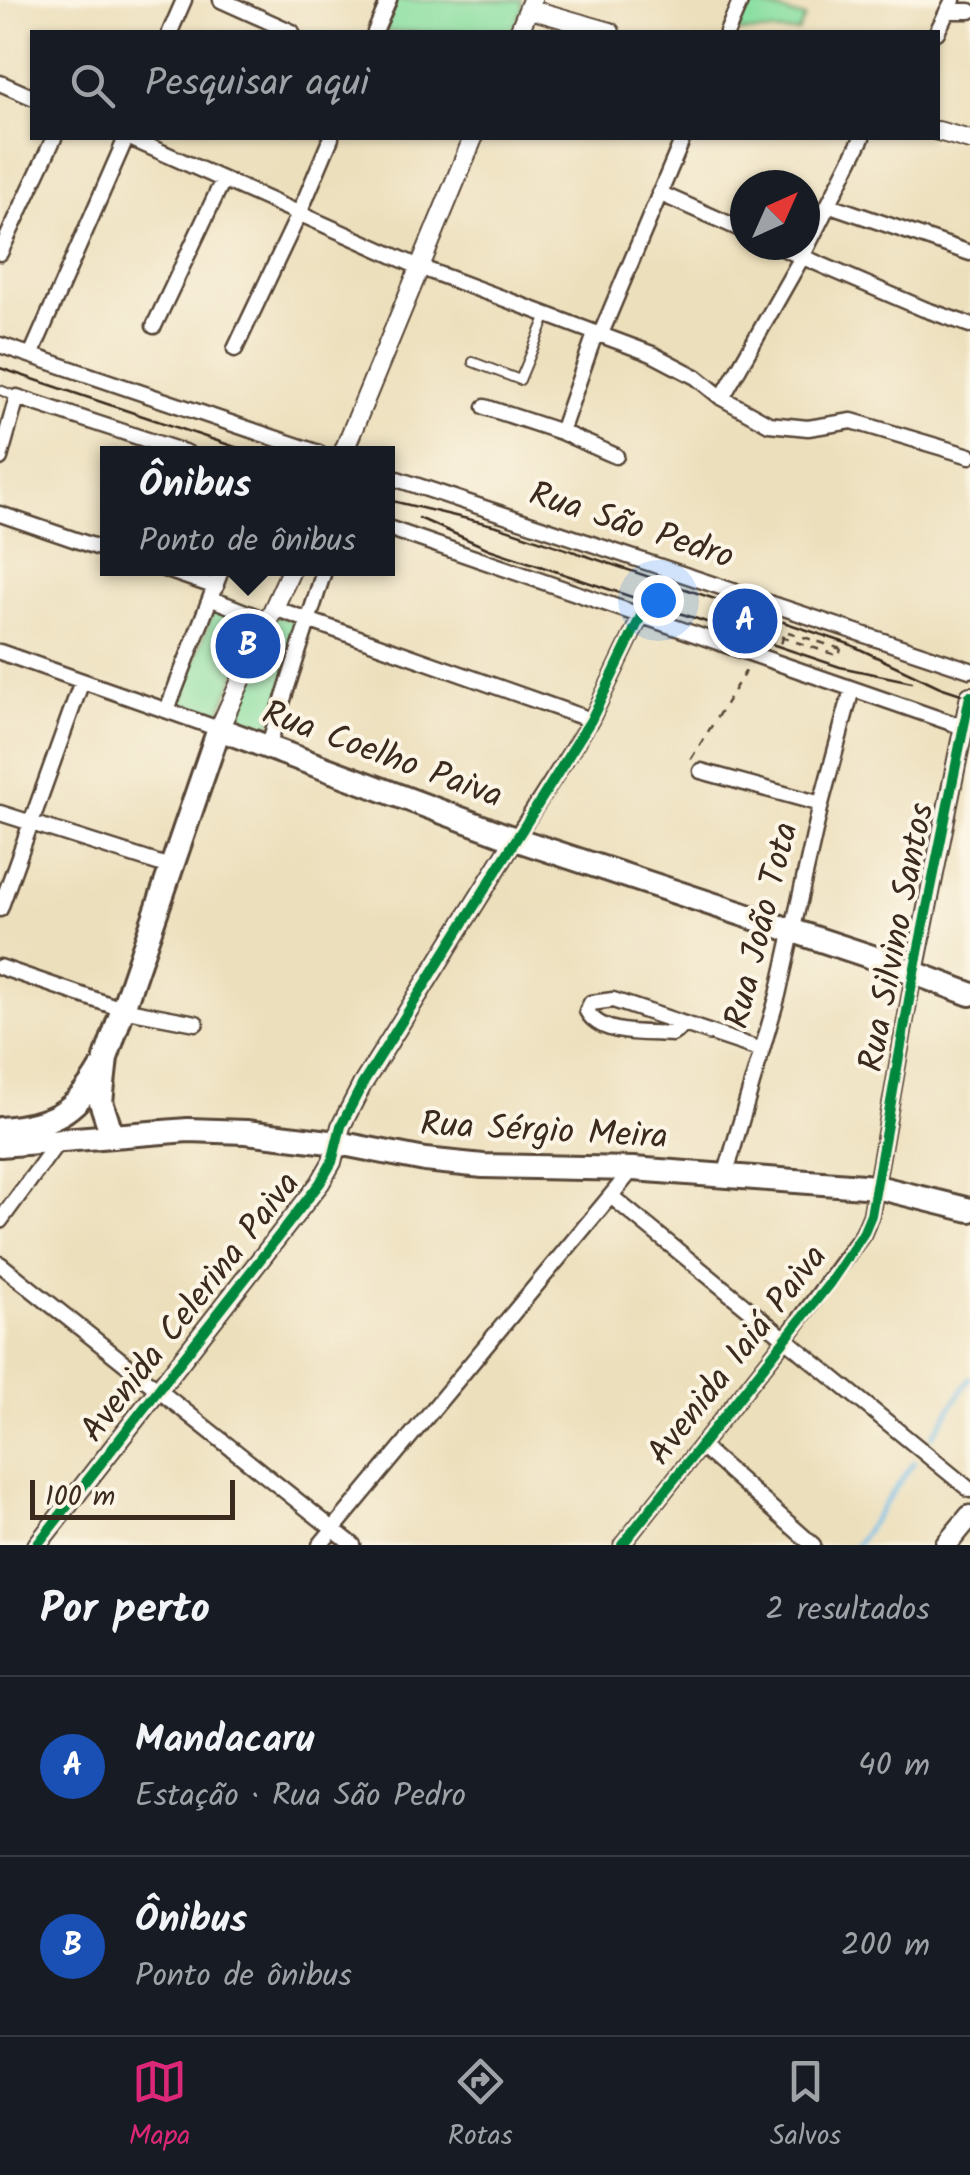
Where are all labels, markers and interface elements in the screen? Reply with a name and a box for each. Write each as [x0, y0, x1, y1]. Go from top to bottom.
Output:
search box [30, 30, 940, 140]
text: Pesquisar aqui [145, 55, 369, 115]
icon: search [65, 58, 120, 113]
north arrow [730, 170, 820, 260]
popup [100, 446, 395, 576]
text: Ônibus [139, 456, 251, 516]
street label: Rua São Pedro [521, 467, 741, 586]
text: Ponto de ônibus [139, 516, 356, 567]
your location [633, 575, 684, 626]
pin: A [712, 584, 778, 658]
pin: B [216, 608, 280, 684]
street label: Rua Coelho Paiva [254, 686, 510, 825]
street label: Rua Silvino Santos [844, 798, 951, 1077]
street label: Rua João Tota [710, 817, 816, 1035]
street label: Rua Sérgio Meira [419, 1098, 669, 1166]
street label: Avenida Celerina Paiva [67, 1160, 316, 1456]
street label: Avenida Iaiá Paiva [634, 1233, 843, 1479]
scale bar [30, 1475, 235, 1520]
text: 100 m [45, 1475, 115, 1520]
text: Por perto [40, 1577, 210, 1644]
text: 2 resultados [765, 1585, 930, 1636]
text: Mandacaru [135, 1711, 314, 1771]
text: A [62, 1741, 83, 1792]
text: 40 m [858, 1741, 930, 1792]
text: Estação · Rua São Pedro [135, 1771, 466, 1822]
text: Ônibus [135, 1891, 247, 1951]
text: B [63, 1921, 82, 1972]
text: 200 m [841, 1921, 930, 1972]
text: Ponto de ônibus [135, 1951, 352, 2002]
tab: Mapa [129, 2054, 190, 2159]
tab: Rotas [448, 2054, 513, 2159]
tab: Salvos [770, 2054, 841, 2159]

